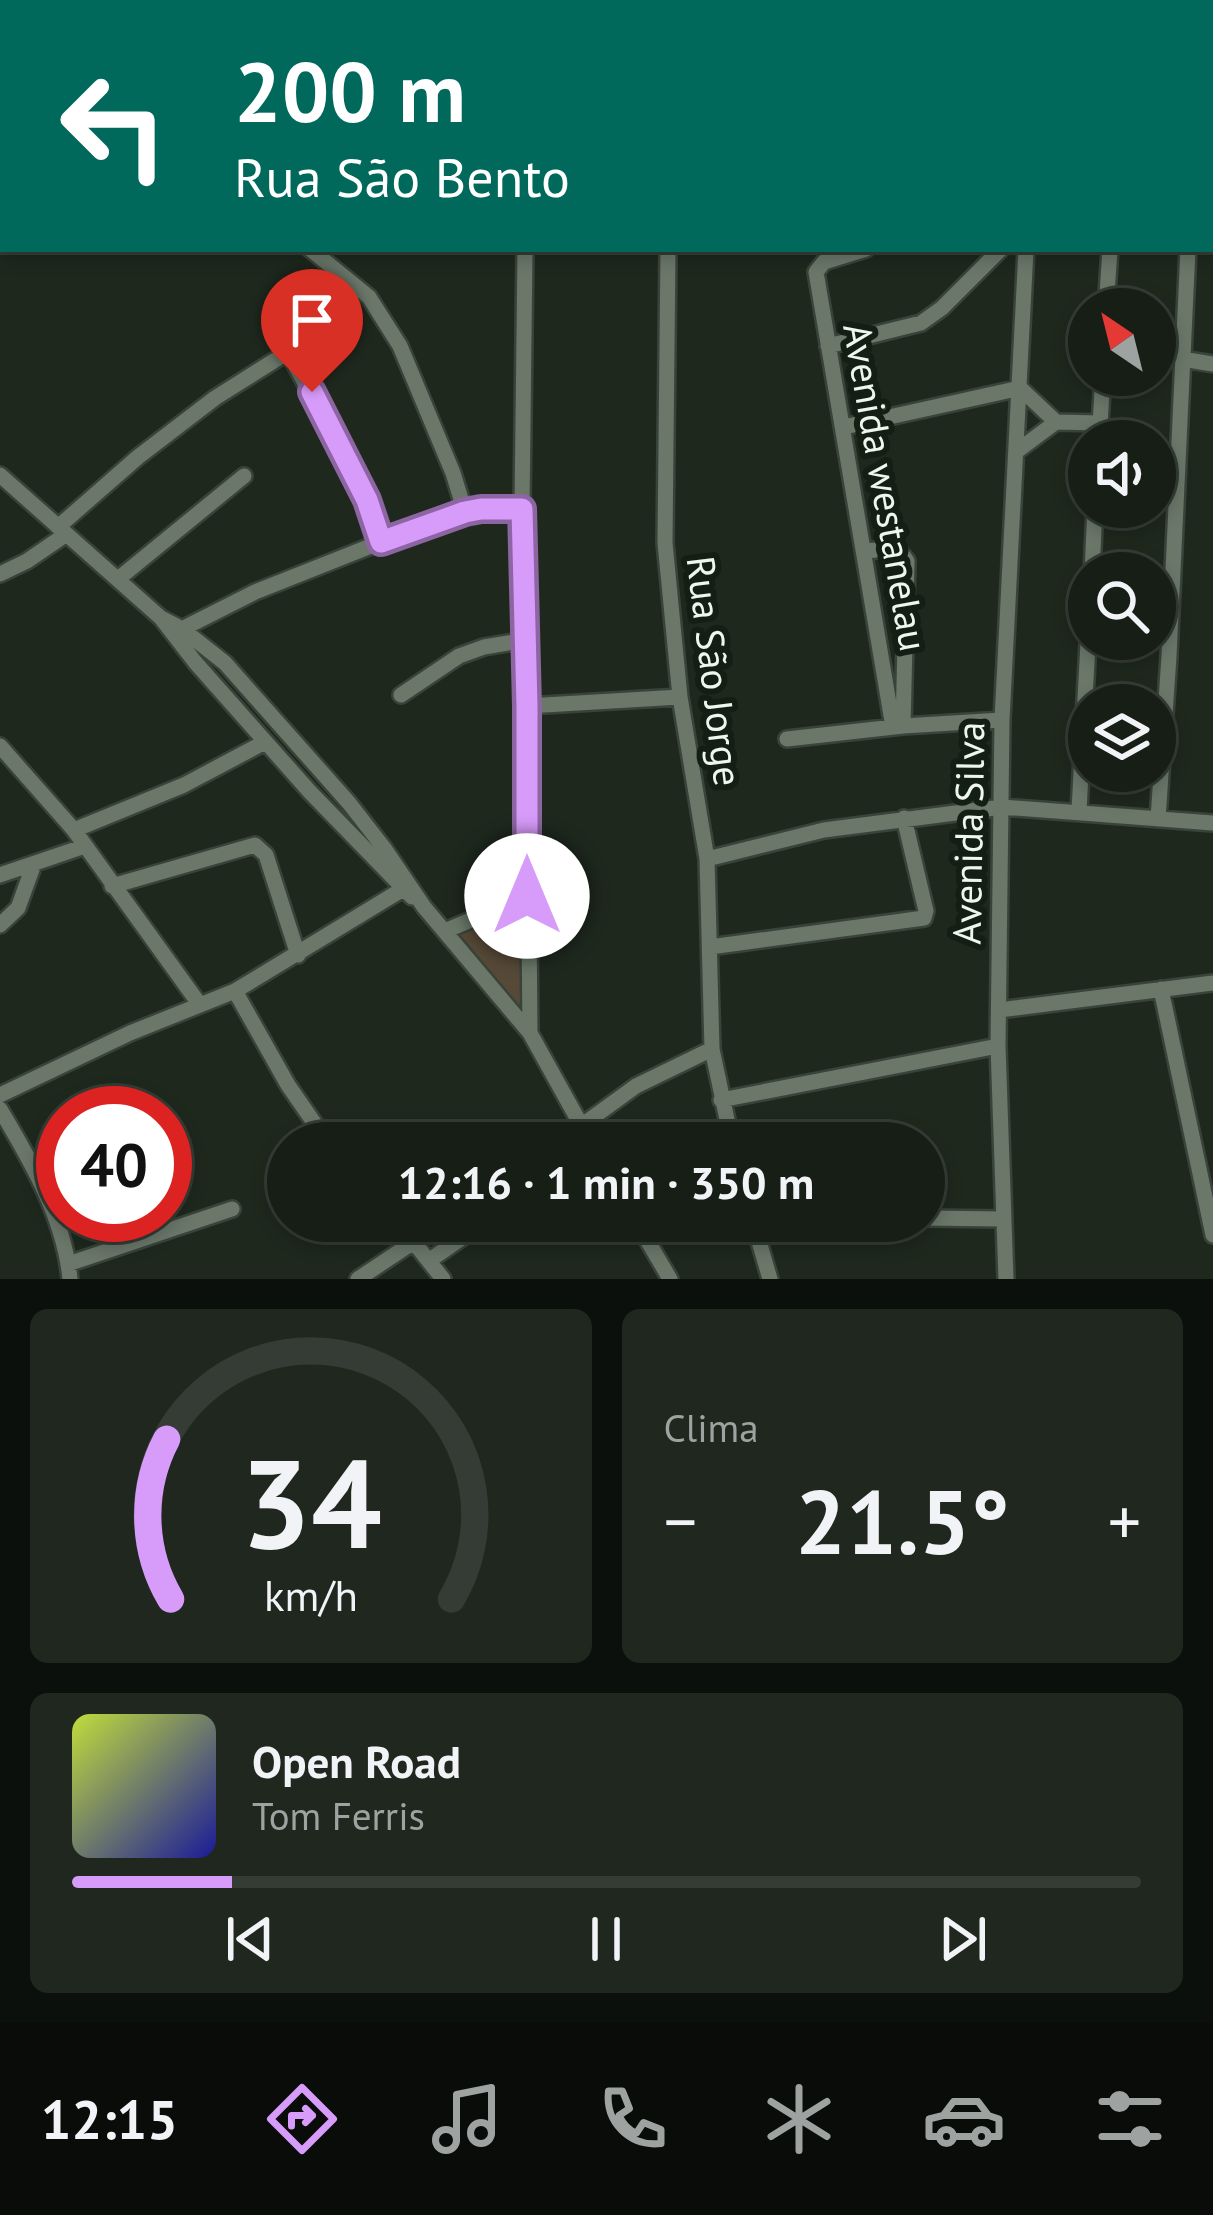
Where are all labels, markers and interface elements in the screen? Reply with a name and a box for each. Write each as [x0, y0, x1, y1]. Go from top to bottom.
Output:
text: 200 m [234, 36, 466, 145]
icon: left [36, 48, 192, 204]
text: Rua São Bento [234, 142, 570, 212]
pin [261, 269, 363, 392]
icon: arrive [279, 287, 345, 353]
north arrow [1068, 288, 1176, 396]
map controls [1068, 288, 1176, 792]
street label: Avenida westanelau [832, 319, 940, 655]
button: sound [1068, 420, 1176, 528]
button: search [1068, 552, 1176, 660]
street label: Rua São Jorge [676, 553, 754, 789]
button: layers [1068, 684, 1176, 792]
street label: Avenida Silva [941, 721, 995, 945]
position arrow [464, 833, 590, 959]
speed limit sign: 40 [36, 1086, 192, 1242]
text: 12:16 · 1 min · 350 m [398, 1153, 814, 1211]
text: Clima [664, 1402, 759, 1453]
text: 34 [240, 1421, 382, 1582]
text: 21.5° [795, 1462, 1010, 1579]
text: − [664, 1478, 697, 1563]
text: + [1108, 1478, 1141, 1563]
text: km/h [264, 1567, 358, 1623]
text: Open Road [252, 1732, 461, 1790]
text: Tom Ferris [252, 1790, 425, 1841]
icon: previous [217, 1906, 283, 1972]
icon: pause [573, 1906, 639, 1972]
icon: next [930, 1906, 996, 1972]
icon: directions [260, 2077, 344, 2161]
icon: music [425, 2077, 509, 2161]
icon: phone [591, 2077, 675, 2161]
icon: climate [757, 2077, 841, 2161]
icon: car [922, 2077, 1006, 2161]
icon: filters [1088, 2077, 1172, 2161]
text: 12:15 [41, 2084, 178, 2154]

